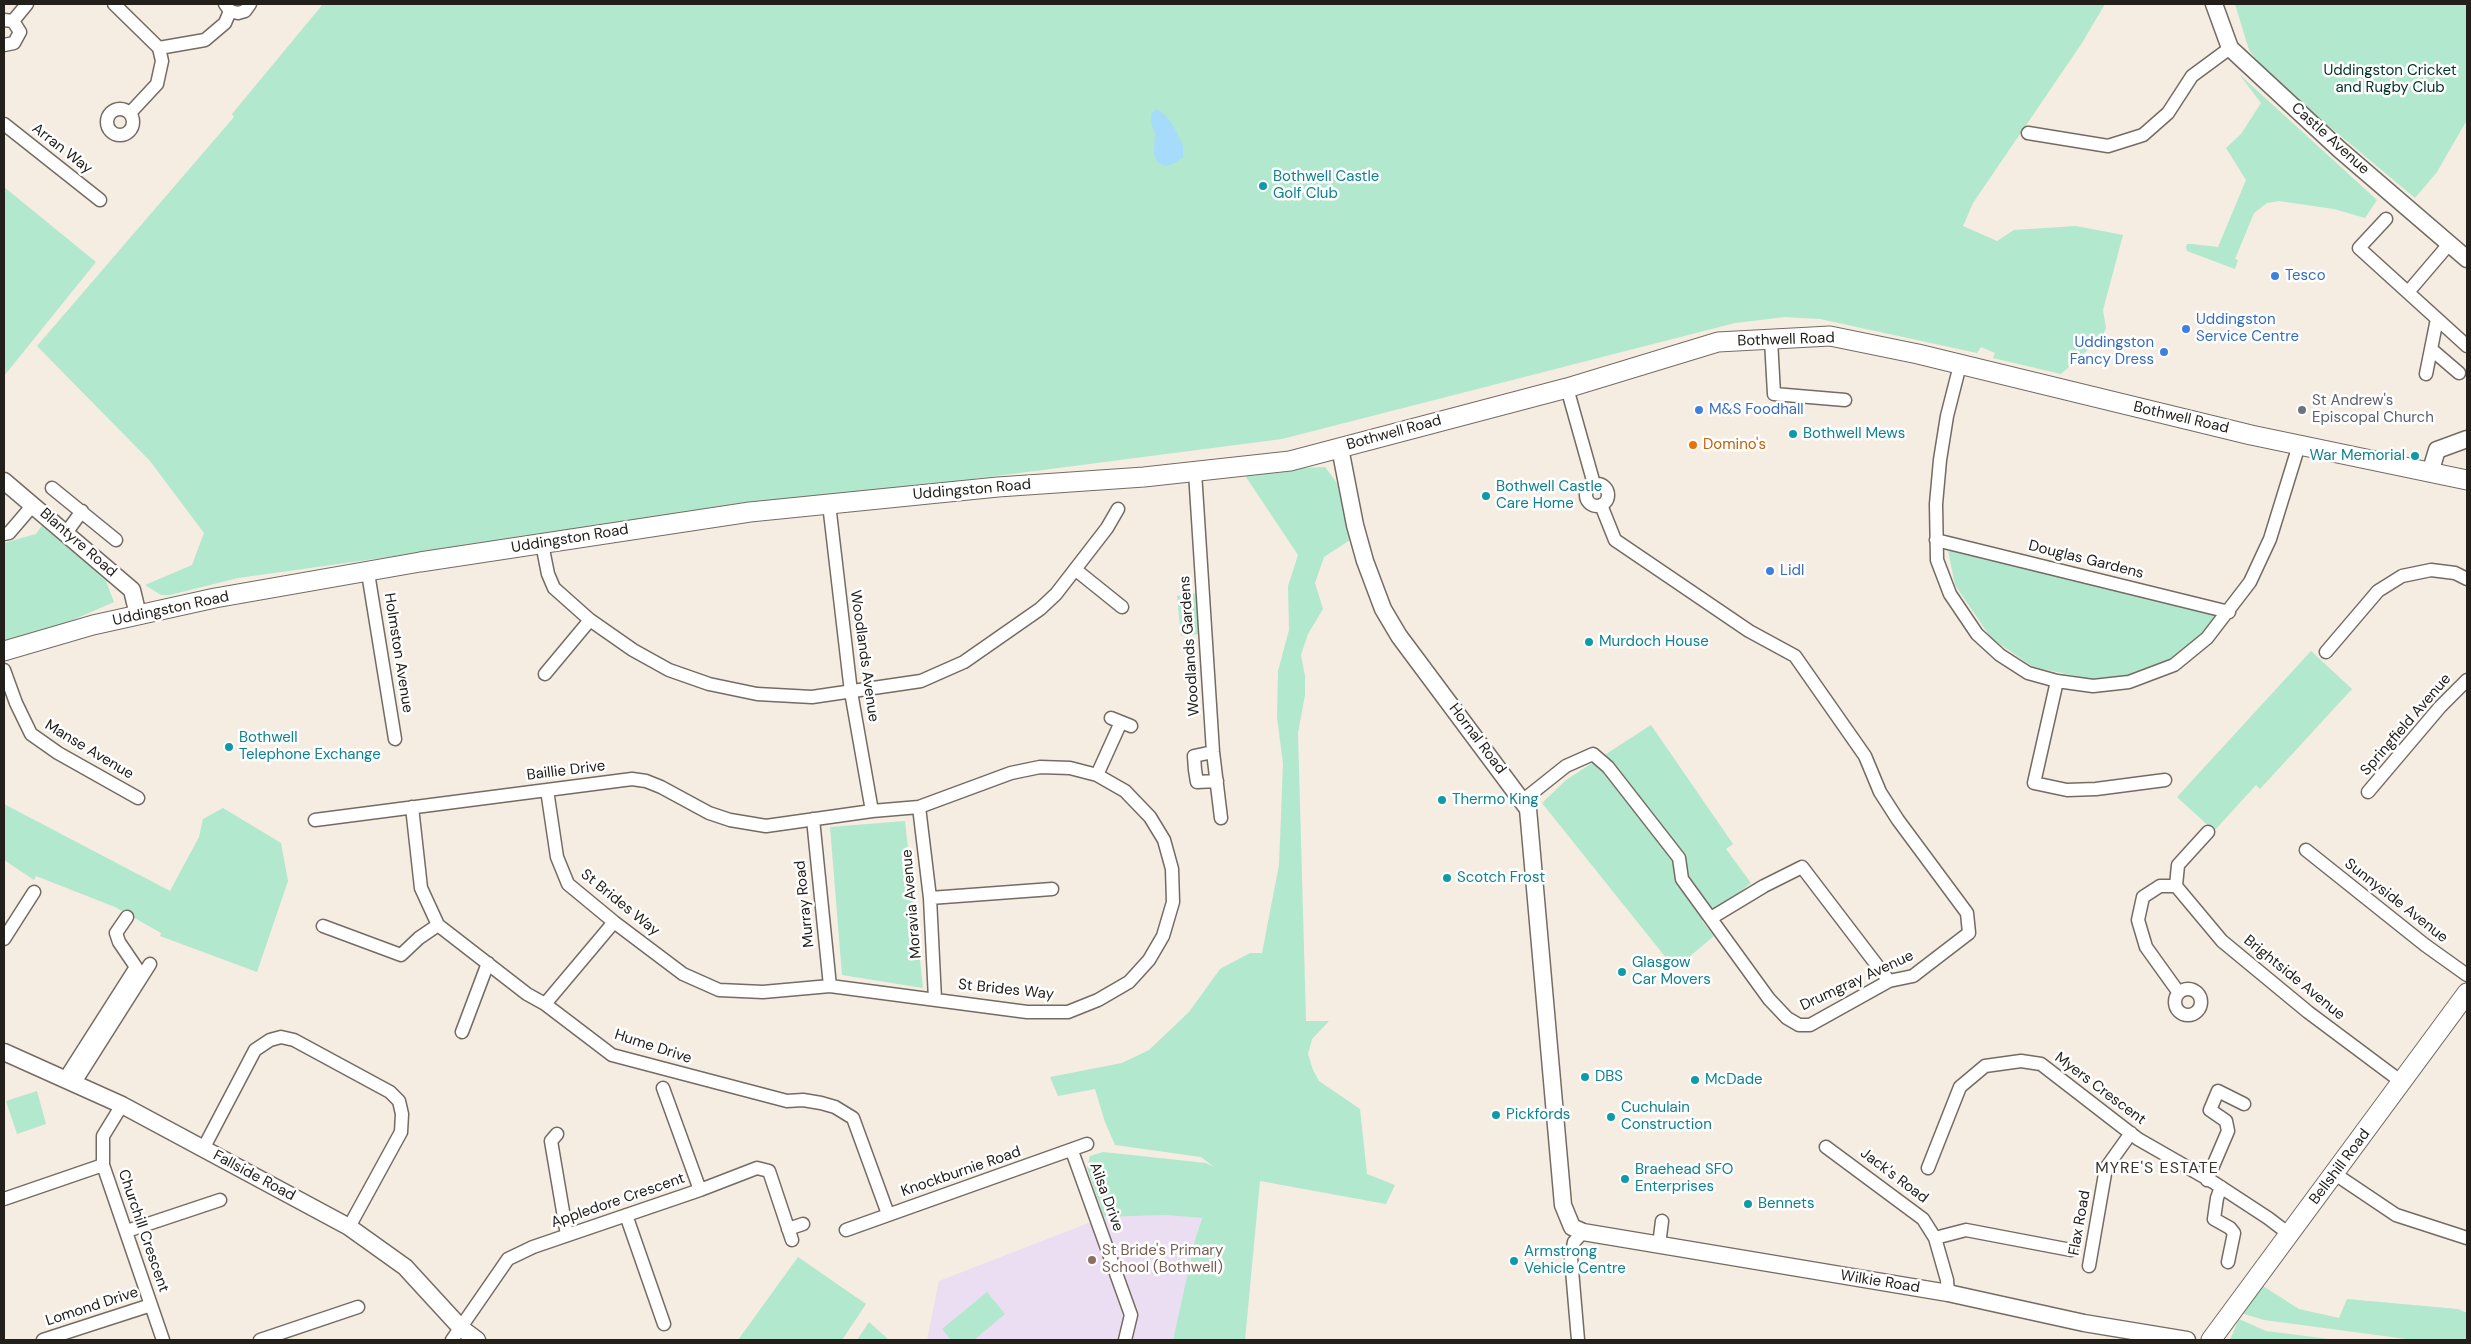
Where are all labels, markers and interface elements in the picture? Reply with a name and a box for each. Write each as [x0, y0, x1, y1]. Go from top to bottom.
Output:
park label: Uddingston Cricket and Rugby Club [2323, 62, 2457, 97]
street label: Castle Avenue [2287, 99, 2373, 179]
street label: Arran Way [28, 120, 96, 178]
place label: Bothwell Castle Golf Club [1273, 168, 1379, 203]
marker: Bothwell Castle Golf Club [1257, 180, 1269, 192]
place label: Tesco [2285, 267, 2326, 285]
marker: Tesco [2269, 270, 2281, 282]
place label: Uddingston Service Centre [2196, 311, 2299, 346]
marker: Uddingston Service Centre [2180, 323, 2192, 335]
street label: Bothwell Road [1737, 329, 1835, 351]
place label: Uddingston Fancy Dress [2070, 334, 2154, 369]
marker: Uddingston Fancy Dress [2158, 346, 2170, 358]
place label: St Andrew's Episcopal Church [2312, 392, 2434, 427]
street label: Bothwell Road [2132, 398, 2230, 438]
place label: M&S Foodhall [1709, 401, 1804, 419]
marker: M&S Foodhall [1693, 404, 1705, 416]
marker: St Andrew's Episcopal Church [2296, 404, 2308, 416]
street label: Bothwell Road [1345, 412, 1443, 454]
place label: Bothwell Mews [1803, 425, 1905, 443]
marker: Bothwell Mews [1787, 428, 1799, 440]
place label: Domino's [1703, 436, 1766, 454]
marker: Domino's [1687, 439, 1699, 451]
place label: War Memorial [2309, 447, 2405, 465]
marker: War Memorial [2409, 450, 2421, 462]
street label: Uddingston Road [912, 476, 1032, 504]
place label: Bothwell Castle Care Home [1496, 478, 1602, 513]
marker: Bothwell Castle Care Home [1480, 490, 1492, 502]
street label: Blantyre Road [36, 505, 120, 581]
street label: Uddingston Road [510, 521, 630, 557]
street label: Douglas Gardens [2027, 537, 2145, 583]
place label: Lidl [1780, 562, 1804, 580]
marker: Lidl [1764, 565, 1776, 577]
street label: Woodlands Gardens [1176, 575, 1204, 717]
street label: Uddingston Road [111, 588, 231, 630]
street label: Woodlands Avenue [846, 589, 882, 723]
street label: Holmston Avenue [380, 592, 416, 714]
place label: Murdoch House [1599, 633, 1709, 651]
marker: Murdoch House [1583, 636, 1595, 648]
street label: Springfield Avenue [2357, 670, 2455, 780]
street label: Hornal Road [1445, 700, 1509, 778]
street label: Manse Avenue [41, 716, 137, 784]
place label: Bothwell Telephone Exchange [239, 729, 381, 764]
marker: Bothwell Telephone Exchange [223, 741, 235, 753]
street label: Baillie Drive [526, 757, 606, 785]
place label: Thermo King [1452, 791, 1539, 809]
marker: Thermo King [1436, 794, 1448, 806]
street label: Moravia Avenue [898, 849, 926, 959]
street label: Sunnyside Avenue [2341, 855, 2451, 947]
street label: Murray Road [791, 860, 819, 948]
street label: St Brides Way [577, 866, 663, 940]
place label: Scotch Frost [1457, 869, 1545, 887]
marker: Scotch Frost [1441, 872, 1453, 884]
street label: Brightside Avenue [2240, 932, 2348, 1024]
street label: Drumgray Avenue [1797, 947, 1917, 1015]
place label: Glasgow Car Movers [1632, 954, 1711, 989]
marker: Glasgow Car Movers [1616, 966, 1628, 978]
street label: St Brides Way [957, 976, 1055, 1004]
street label: Hume Drive [612, 1026, 694, 1068]
street label: Myers Crescent [2051, 1049, 2149, 1129]
place label: DBS [1595, 1068, 1623, 1086]
marker: DBS [1579, 1071, 1591, 1083]
place label: McDade [1705, 1071, 1763, 1089]
marker: McDade [1689, 1074, 1701, 1086]
place label: Cuchulain Construction [1621, 1099, 1712, 1134]
place label: Pickfords [1506, 1106, 1570, 1124]
marker: Pickfords [1490, 1109, 1502, 1121]
marker: Cuchulain Construction [1605, 1111, 1617, 1123]
street label: Bellshill Road [2306, 1126, 2374, 1208]
street label: Knockburnie Road [899, 1143, 1023, 1201]
street label: Jack's Road [1856, 1145, 1932, 1207]
street label: Fallside Road [210, 1147, 298, 1205]
district label: MYRE'S ESTATE [2094, 1159, 2220, 1179]
street label: Ailsa Drive [1085, 1160, 1127, 1234]
place label: Braehead SFO Enterprises [1635, 1161, 1733, 1196]
street label: Churchill Crescent [114, 1167, 172, 1295]
street label: Appledore Crescent [549, 1170, 687, 1232]
marker: Braehead SFO Enterprises [1619, 1173, 1631, 1185]
street label: Flax Road [2065, 1189, 2095, 1257]
place label: Bennets [1758, 1195, 1814, 1213]
marker: Bennets [1742, 1198, 1754, 1210]
place label: St Bride's Primary School (Bothwell) [1102, 1242, 1223, 1277]
place label: Armstrong Vehicle Centre [1524, 1243, 1626, 1278]
marker: St Bride's Primary School (Bothwell) [1086, 1254, 1098, 1266]
marker: Armstrong Vehicle Centre [1508, 1255, 1520, 1267]
street label: Wilkie Road [1839, 1267, 1921, 1297]
street label: Lomond Drive [43, 1284, 141, 1330]

